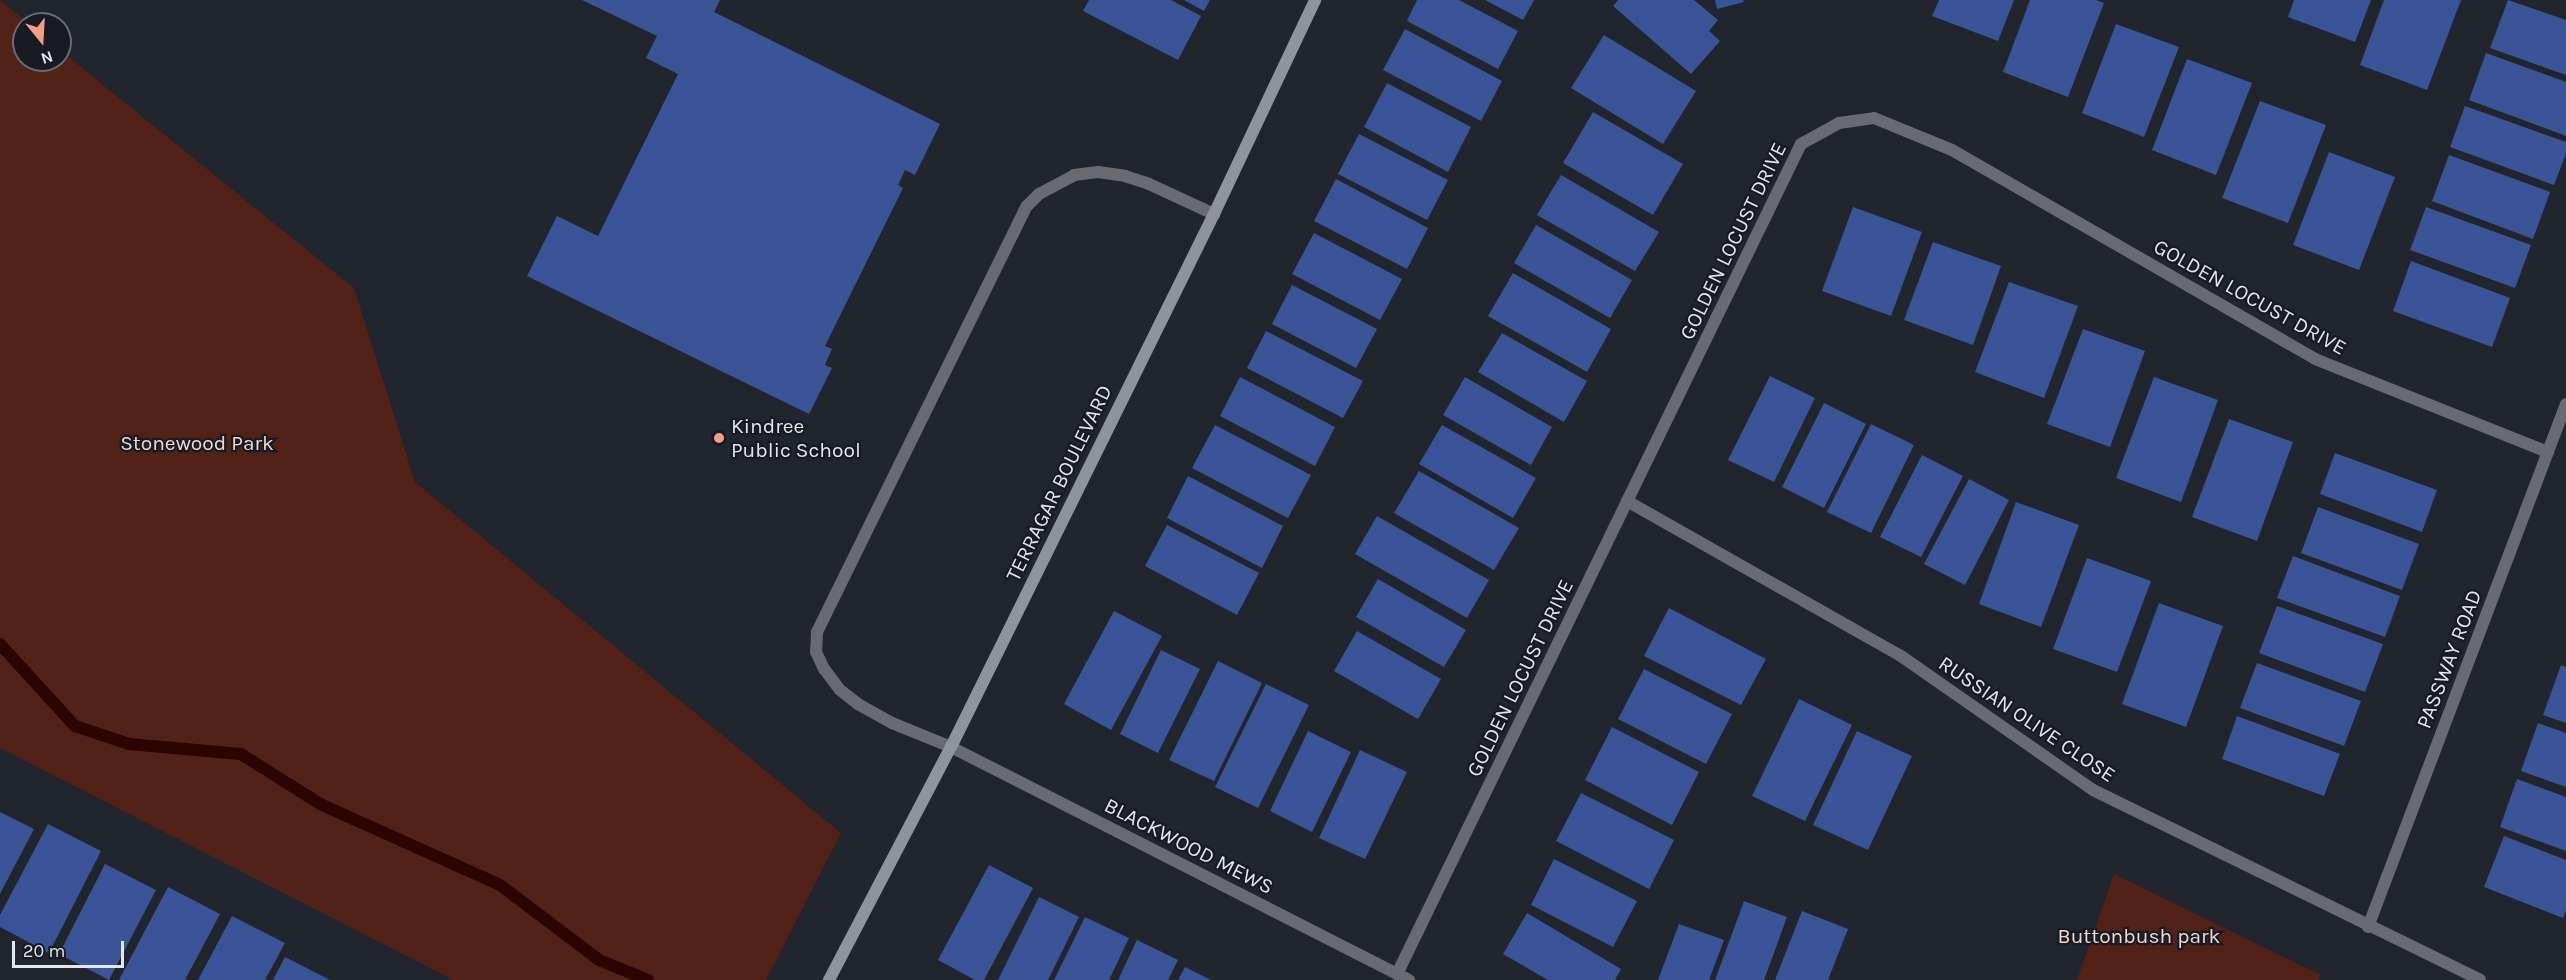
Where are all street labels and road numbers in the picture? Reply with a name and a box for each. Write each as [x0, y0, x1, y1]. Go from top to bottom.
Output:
street label: GOLDEN LOCUST DRIVE [1674, 138, 1792, 344]
street label: GOLDEN LOCUST DRIVE [2149, 234, 2351, 360]
street label: TERRAGAR BOULEVARD [1000, 381, 1118, 585]
street label: GOLDEN LOCUST DRIVE [1461, 575, 1579, 781]
street label: PASSWAY ROAD [2411, 586, 2487, 732]
street label: RUSSIAN OLIVE CLOSE [1934, 650, 2120, 788]
street label: BLACKWOOD MEWS [1100, 792, 1278, 900]

